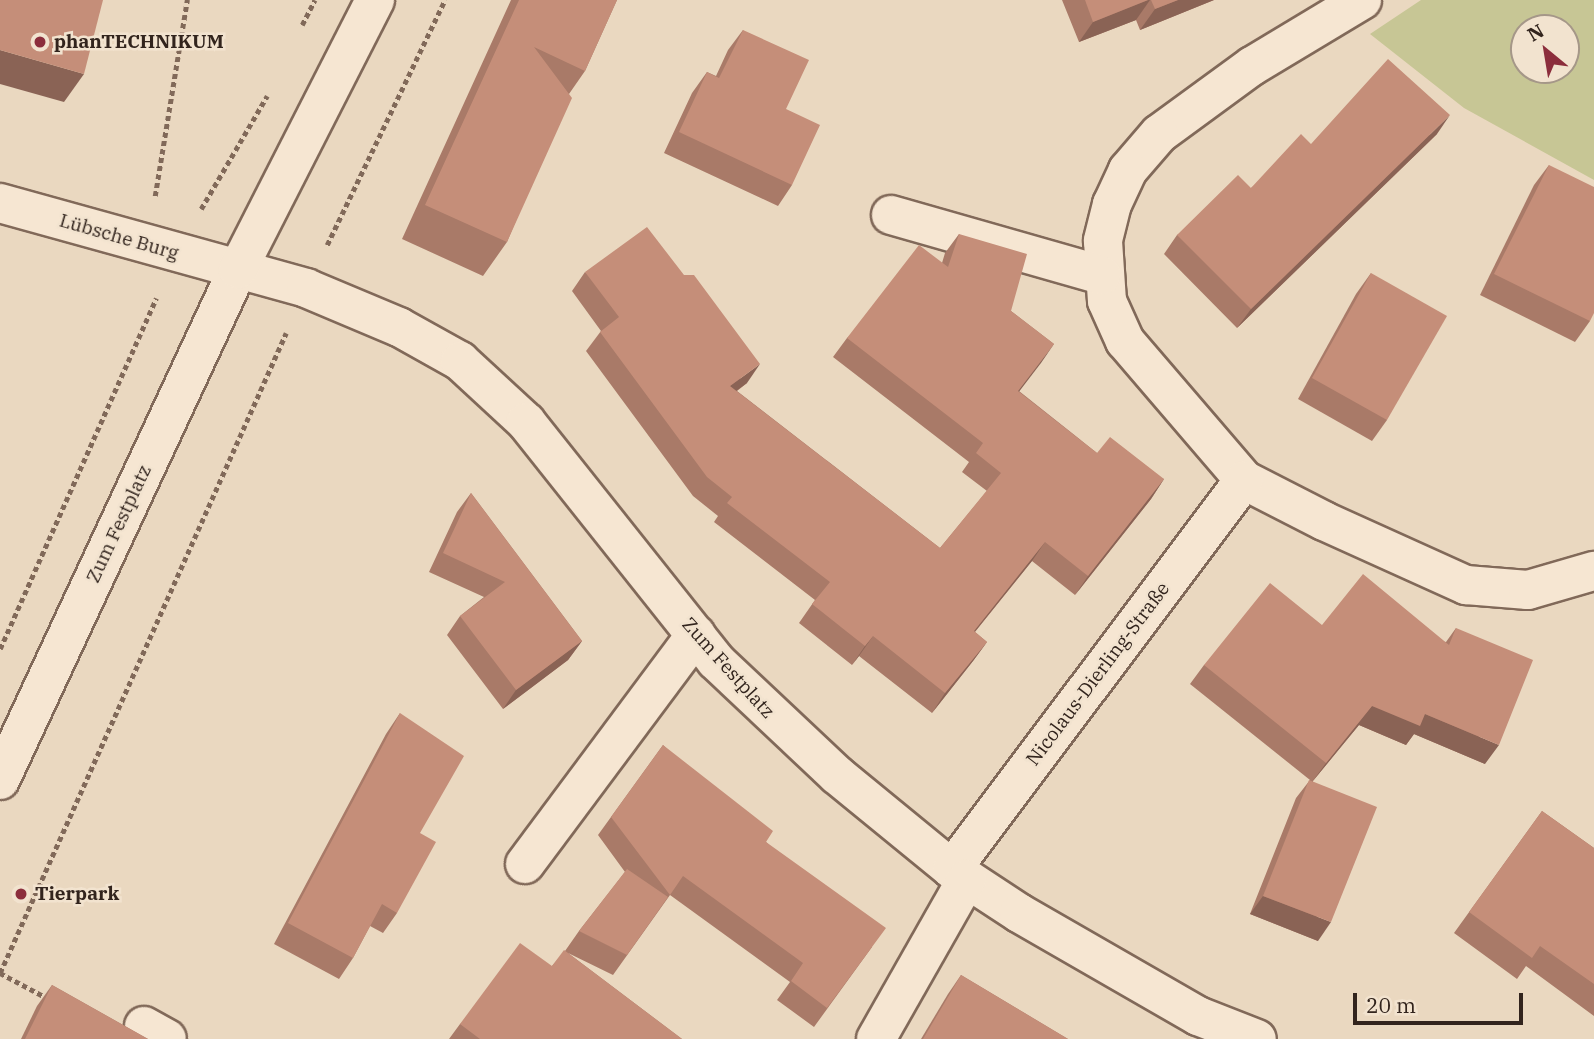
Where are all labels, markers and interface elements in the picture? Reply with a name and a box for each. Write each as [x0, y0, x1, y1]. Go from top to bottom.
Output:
north arrow [1510, 14, 1580, 84]
text: N [1523, 18, 1548, 47]
place label: phanTECHNIKUM [54, 31, 224, 53]
marker: phanTECHNIKUM [32, 34, 48, 50]
street label: Lübsche Burg [57, 209, 181, 265]
street label: Zum Festplatz [82, 461, 156, 587]
street label: Nicolaus-Dierling-Straße [1022, 578, 1174, 770]
street label: Zum Festplatz [677, 613, 779, 723]
place label: Tierpark [35, 883, 119, 905]
marker: Tierpark [13, 886, 29, 902]
scale bar [1356, 979, 1526, 1023]
text: 20 m [1366, 991, 1416, 1019]

